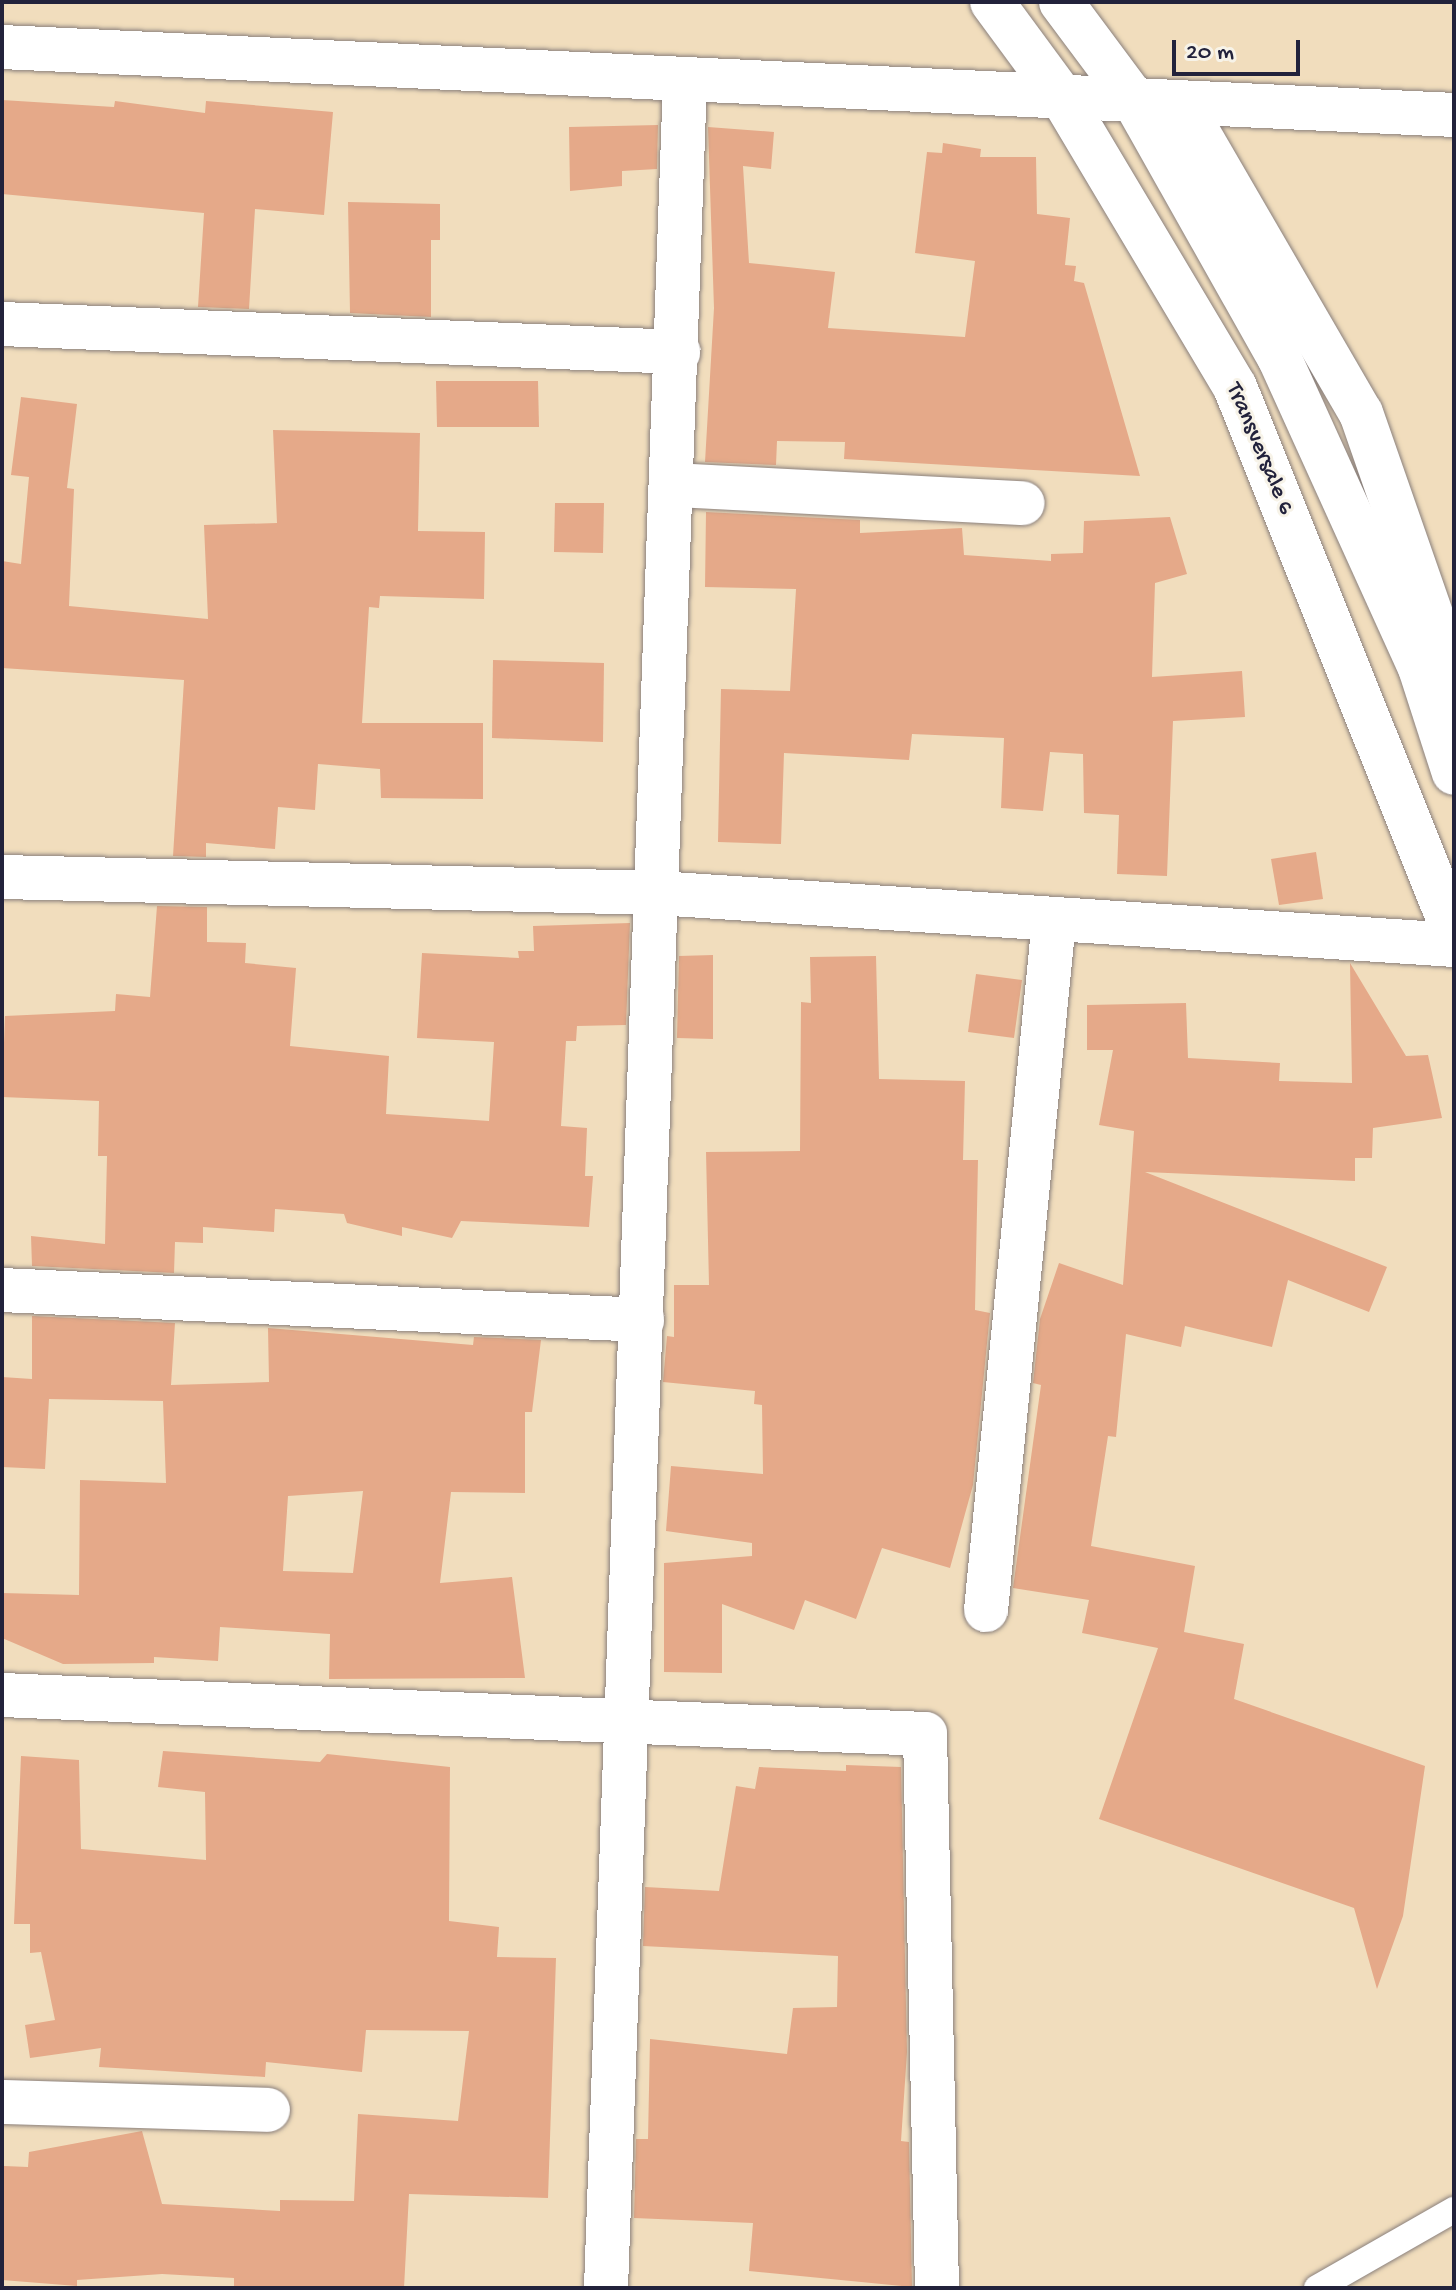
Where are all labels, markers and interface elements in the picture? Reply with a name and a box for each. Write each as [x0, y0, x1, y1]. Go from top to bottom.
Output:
scale bar [1176, 24, 1304, 74]
text: 20 m [1186, 39, 1234, 68]
street label: Transversale 6 [1218, 379, 1300, 519]

